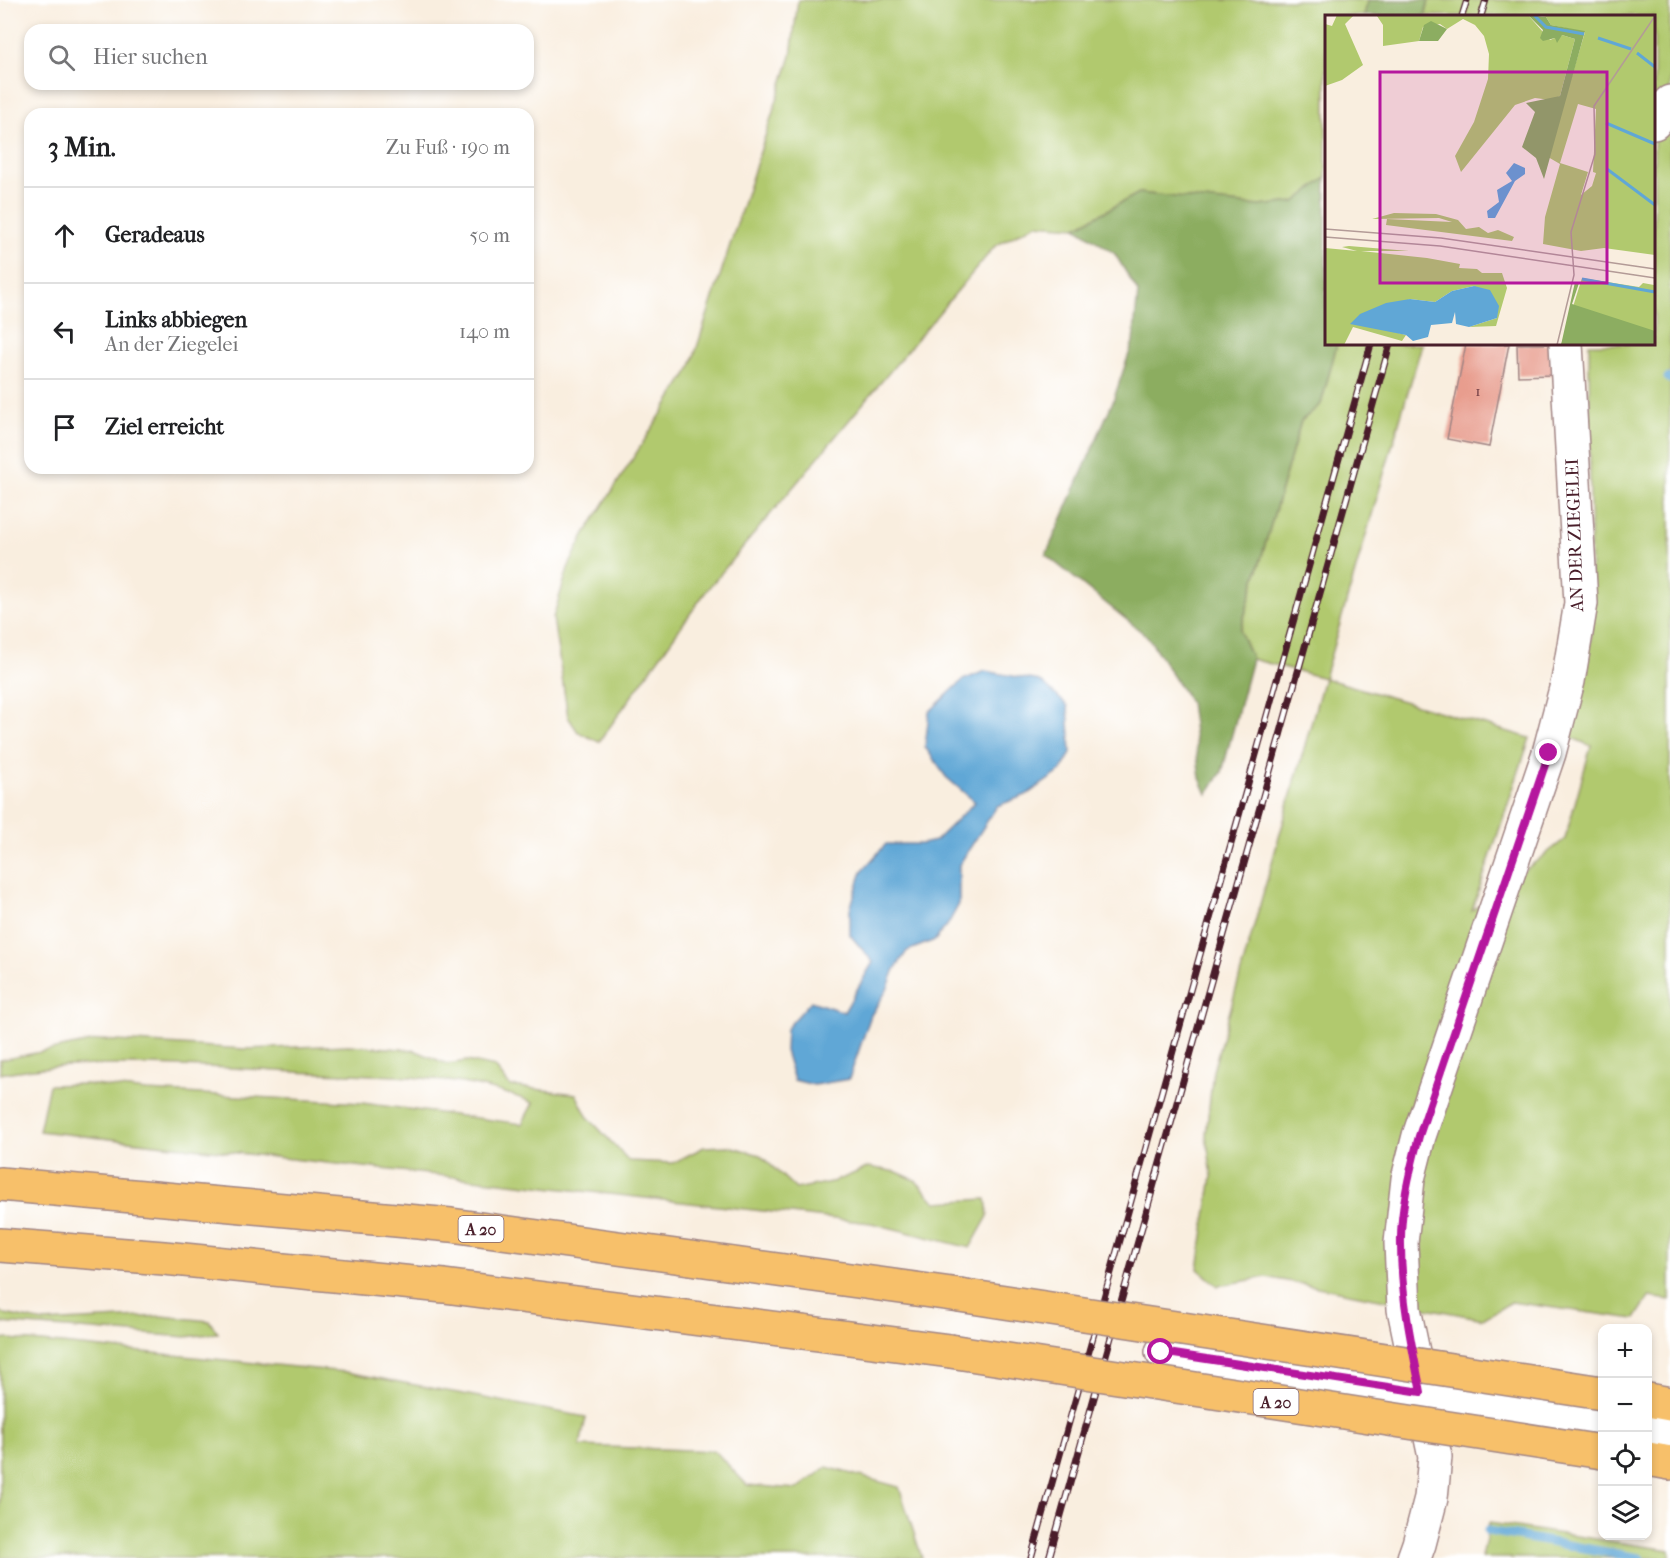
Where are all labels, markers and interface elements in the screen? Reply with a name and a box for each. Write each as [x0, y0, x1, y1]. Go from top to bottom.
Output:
inset map [1325, 15, 1655, 345]
search box [24, 24, 534, 90]
icon: search [45, 41, 78, 74]
text: Hier suchen [93, 44, 208, 70]
text: 3 Min. [48, 132, 116, 163]
text: Zu Fuß · 190 m [386, 136, 510, 159]
icon: ahead [48, 219, 81, 252]
text: Geradeaus [105, 222, 205, 248]
text: 50 m [469, 224, 510, 247]
text: Links abbiegen [105, 307, 247, 333]
icon: left [48, 315, 81, 348]
text: 140 m [459, 320, 510, 343]
text: An der Ziegelei [105, 333, 238, 356]
house number: 1 [1475, 382, 1481, 400]
icon: arrive [48, 411, 81, 444]
text: Ziel erreicht [105, 414, 224, 440]
street label: AN DER ZIEGELEI [1562, 458, 1588, 613]
route end [1535, 739, 1561, 765]
road number: A 20 [458, 1216, 504, 1242]
map controls [1598, 1324, 1652, 1540]
button: + [1598, 1324, 1652, 1378]
route start [1147, 1338, 1173, 1364]
button: − [1598, 1378, 1652, 1432]
road number: A 20 [1254, 1389, 1298, 1415]
button: locate [1598, 1432, 1652, 1486]
button: layers [1598, 1486, 1652, 1540]

